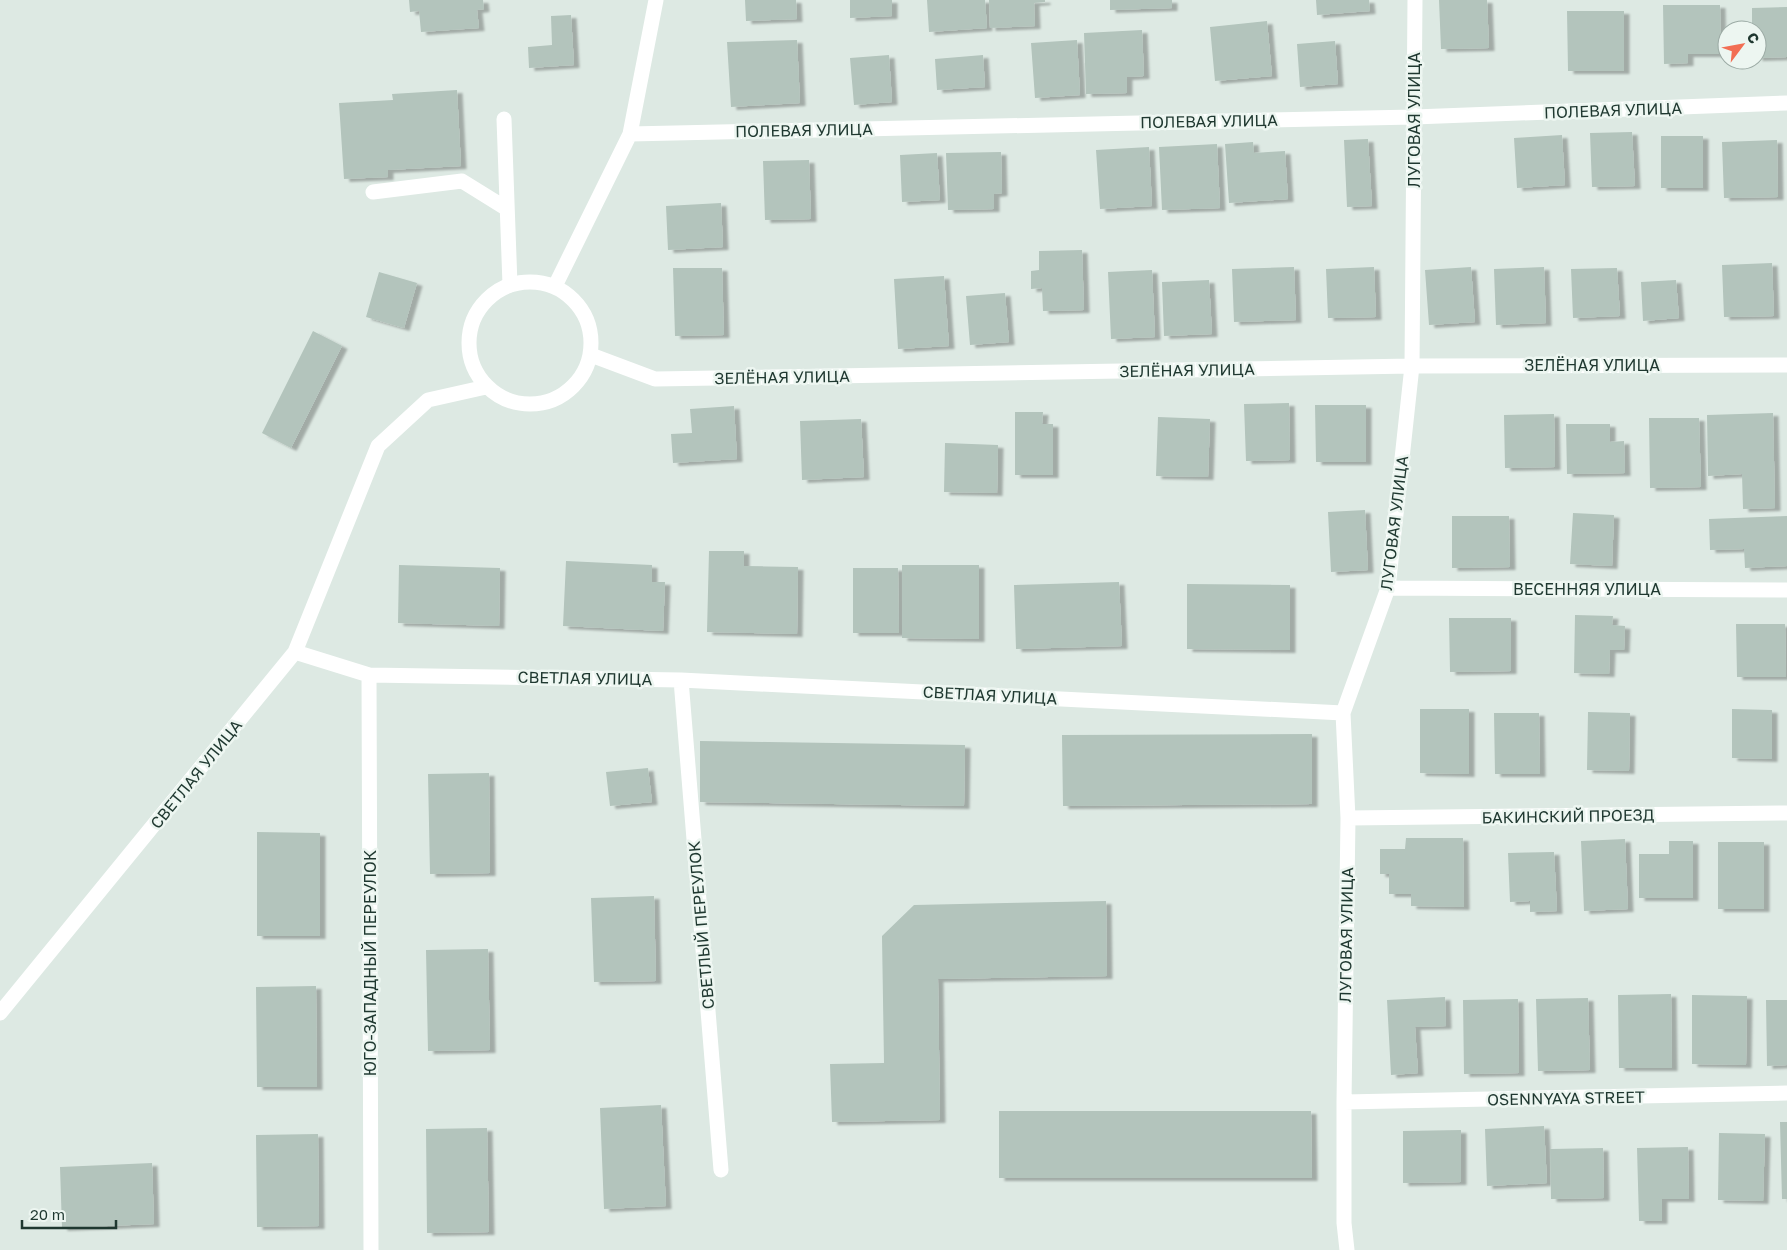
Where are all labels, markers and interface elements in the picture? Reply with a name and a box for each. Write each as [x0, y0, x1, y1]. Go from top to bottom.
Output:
north arrow [1717, 20, 1767, 70]
text: С [1744, 29, 1763, 47]
street label: ЛУГОВАЯ УЛИЦА [1404, 52, 1424, 188]
street label: ПОЛЕВАЯ УЛИЦА [1544, 98, 1683, 122]
street label: ПОЛЕВАЯ УЛИЦА [1140, 110, 1278, 132]
street label: ПОЛЕВАЯ УЛИЦА [735, 119, 873, 141]
street label: ЗЕЛЁНАЯ УЛИЦА [1524, 355, 1660, 375]
street label: ЗЕЛЁНАЯ УЛИЦА [1119, 359, 1255, 381]
street label: ЗЕЛЁНАЯ УЛИЦА [714, 366, 850, 388]
street label: ЛУГОВАЯ УЛИЦА [1376, 454, 1412, 591]
street label: ВЕСЕННЯЯ УЛИЦА [1513, 579, 1661, 599]
street label: СВЕТЛАЯ УЛИЦА [517, 667, 653, 689]
street label: СВЕТЛАЯ УЛИЦА [922, 681, 1058, 709]
street label: СВЕТЛАЯ УЛИЦА [146, 715, 246, 833]
street label: БАКИНСКИЙ ПРОЕЗД [1481, 804, 1655, 828]
street label: СВЕТЛЫЙ ПЕРЕУЛОК [684, 840, 718, 1010]
street label: ЮГО-ЗАПАДНЫЙ ПЕРЕУЛОК [360, 850, 380, 1076]
street label: ЛУГОВАЯ УЛИЦА [1335, 867, 1357, 1003]
street label: OSENNYAYA STREET [1487, 1087, 1645, 1109]
scale bar [22, 1198, 116, 1230]
text: 20 m [30, 1205, 65, 1223]

